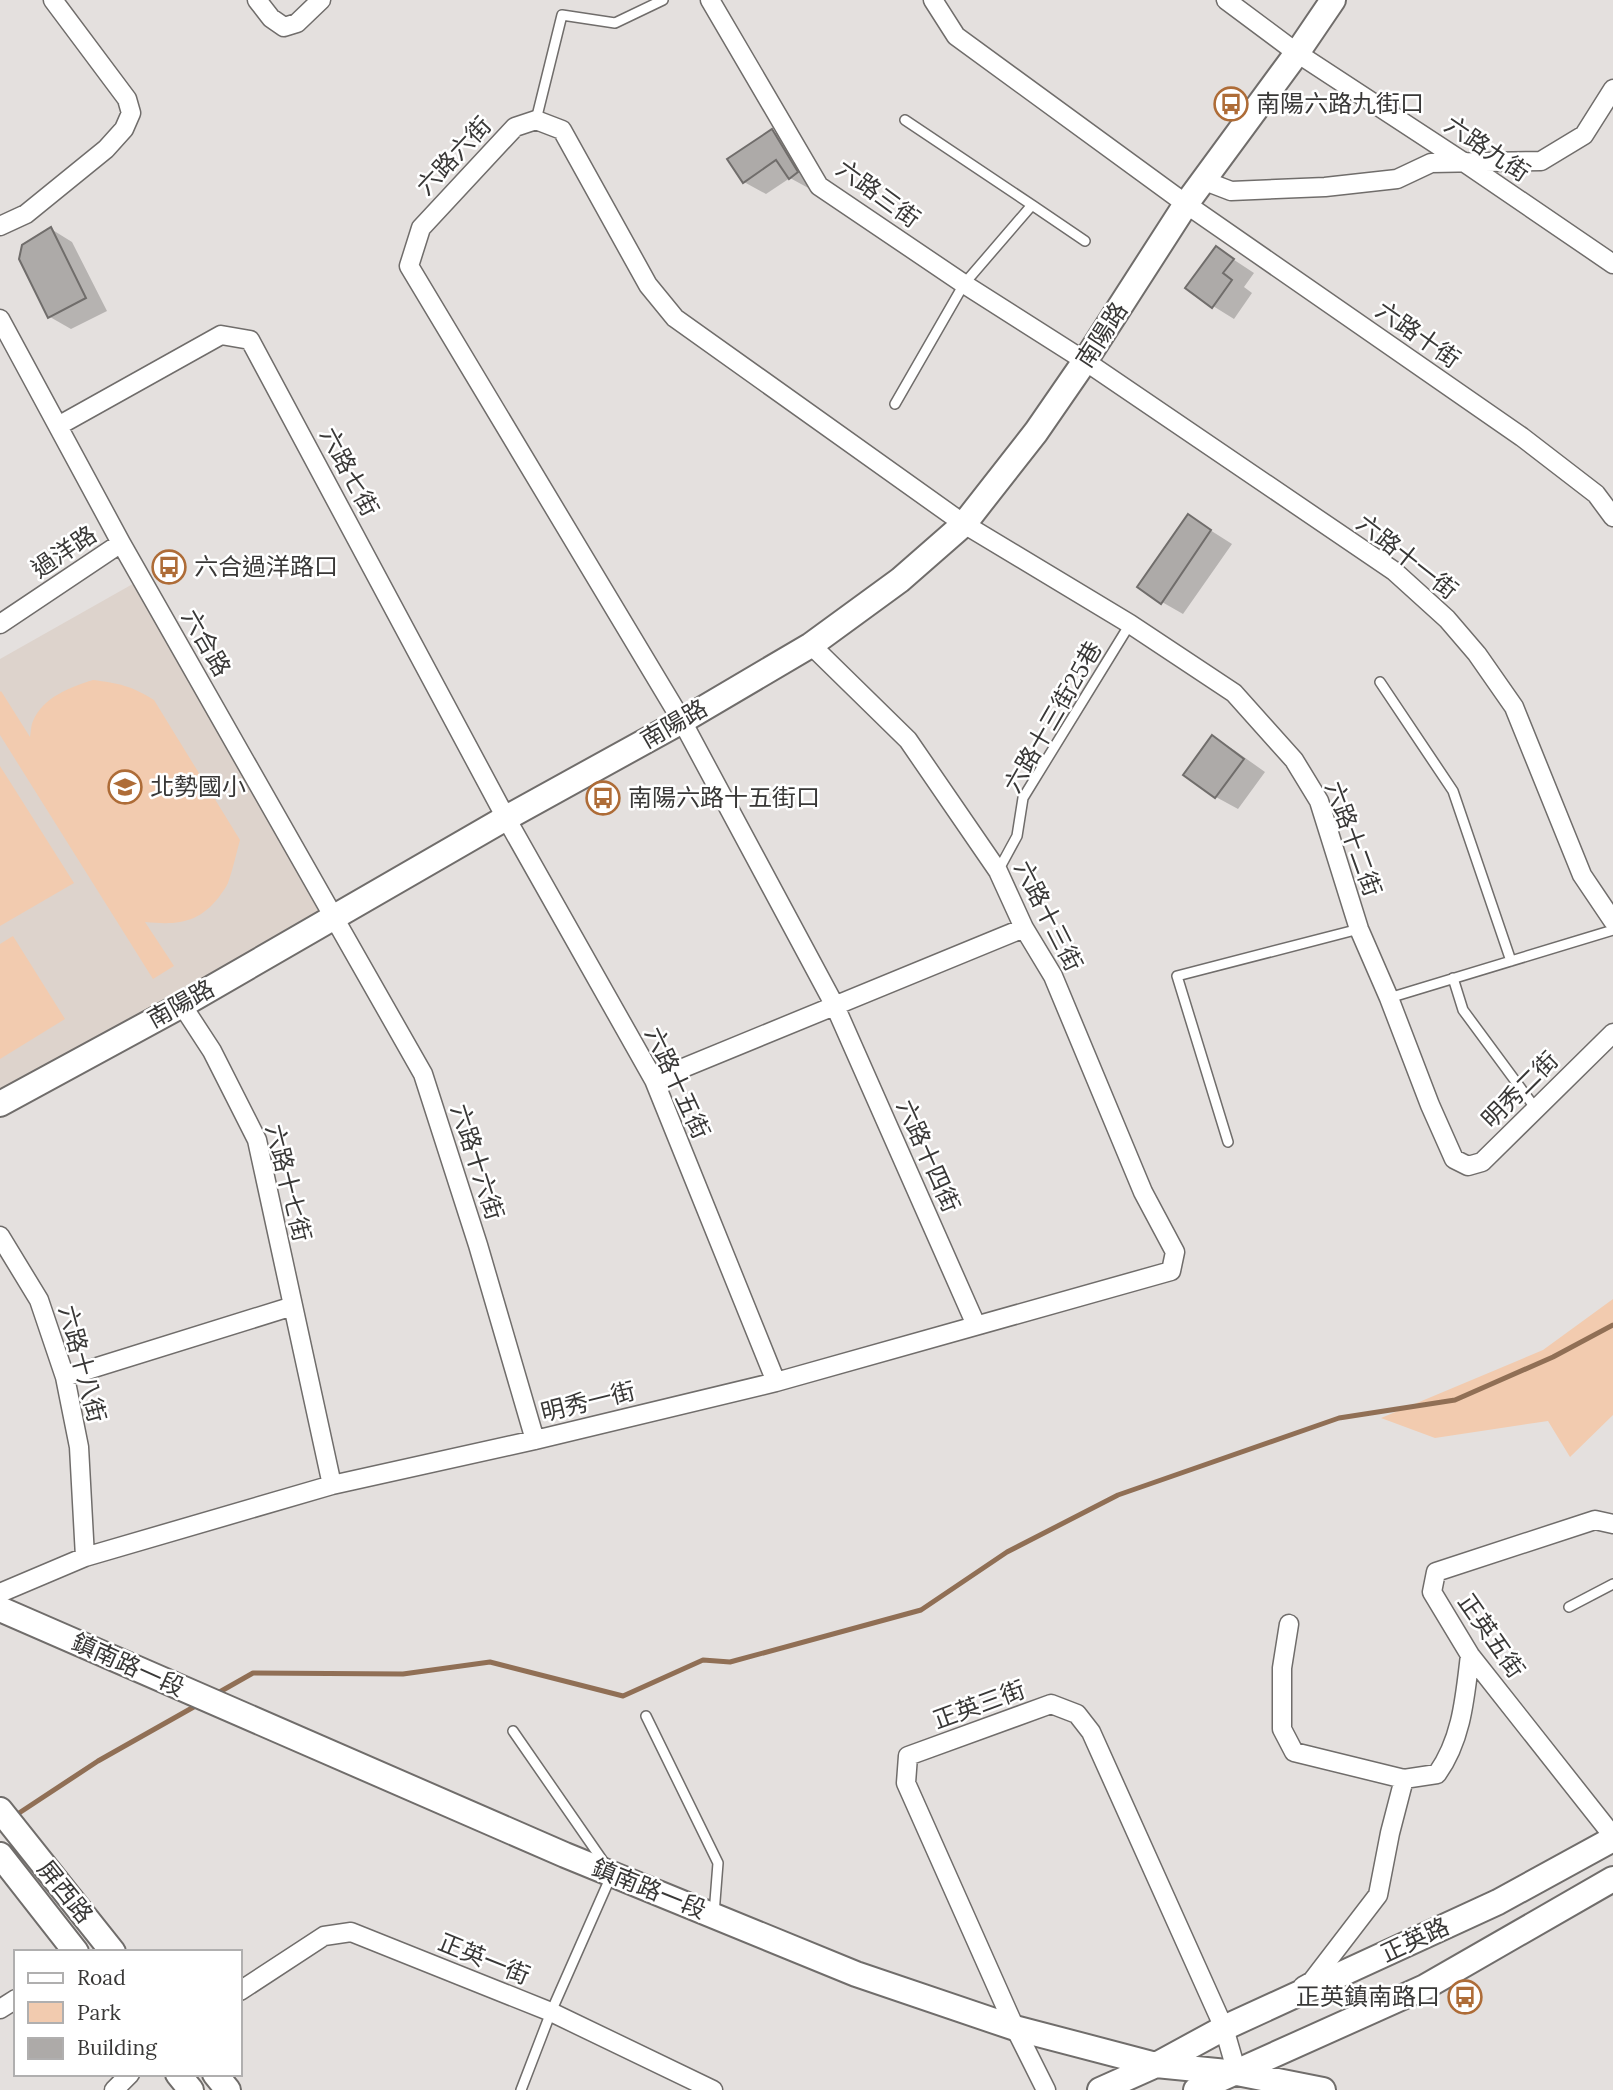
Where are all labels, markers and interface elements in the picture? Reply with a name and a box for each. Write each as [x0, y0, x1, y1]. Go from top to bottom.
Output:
bus stop icon: 南陽六路九街口 [1212, 85, 1250, 123]
place label: 南陽六路九街口 [1256, 88, 1424, 119]
street label: 六路九街 [1439, 109, 1536, 188]
street label: 六路六街 [410, 110, 498, 201]
street label: 六路三街 [830, 153, 926, 234]
street label: 六路十街 [1370, 294, 1466, 375]
street label: 南陽路 [1069, 296, 1134, 373]
street label: 六路七街 [313, 422, 386, 521]
street label: 六路十一街 [1350, 507, 1464, 606]
street label: 過洋路 [25, 519, 102, 585]
bus stop icon: 六合過洋路口 [150, 548, 188, 586]
place label: 六合過洋路口 [194, 551, 338, 582]
street label: 六合路 [175, 604, 238, 682]
street label: 六路十三街25巷 [997, 635, 1108, 798]
street label: 南陽路 [635, 692, 713, 755]
school or university icon: 北勢國小 [106, 768, 144, 806]
place label: 北勢國小 [150, 771, 246, 802]
street label: 六路十二街 [1318, 777, 1389, 901]
bus stop icon: 南陽六路十五街口 [584, 779, 622, 817]
place label: 南陽六路十五街口 [628, 782, 820, 813]
street label: 六路十三街 [1007, 855, 1089, 976]
street label: 南陽路 [142, 973, 220, 1035]
street label: 六路十五街 [638, 1022, 717, 1144]
street label: 明秀二街 [1475, 1045, 1565, 1135]
street label: 六路十四街 [890, 1095, 967, 1217]
street label: 六路十六街 [444, 1100, 511, 1224]
street label: 六路十七街 [259, 1121, 318, 1245]
street label: 六路十八街 [52, 1302, 113, 1426]
street label: 明秀一街 [538, 1375, 638, 1428]
street label: 正英五街 [1451, 1588, 1532, 1684]
street label: 鎮南路一段 [67, 1626, 189, 1703]
street label: 正英三街 [928, 1674, 1029, 1736]
street label: 鎮南路一段 [588, 1852, 711, 1925]
street label: 屏西路 [31, 1854, 100, 1929]
street label: 正英路 [1376, 1910, 1454, 1969]
street label: 正英一街 [434, 1926, 534, 1991]
legend [14, 1950, 242, 2076]
text: Road [77, 1964, 126, 1991]
bus stop icon: 正英鎮南路口 [1446, 1978, 1484, 2016]
place label: 正英鎮南路口 [1296, 1981, 1440, 2012]
text: Park [77, 1999, 121, 2026]
text: Building [77, 2034, 157, 2061]

